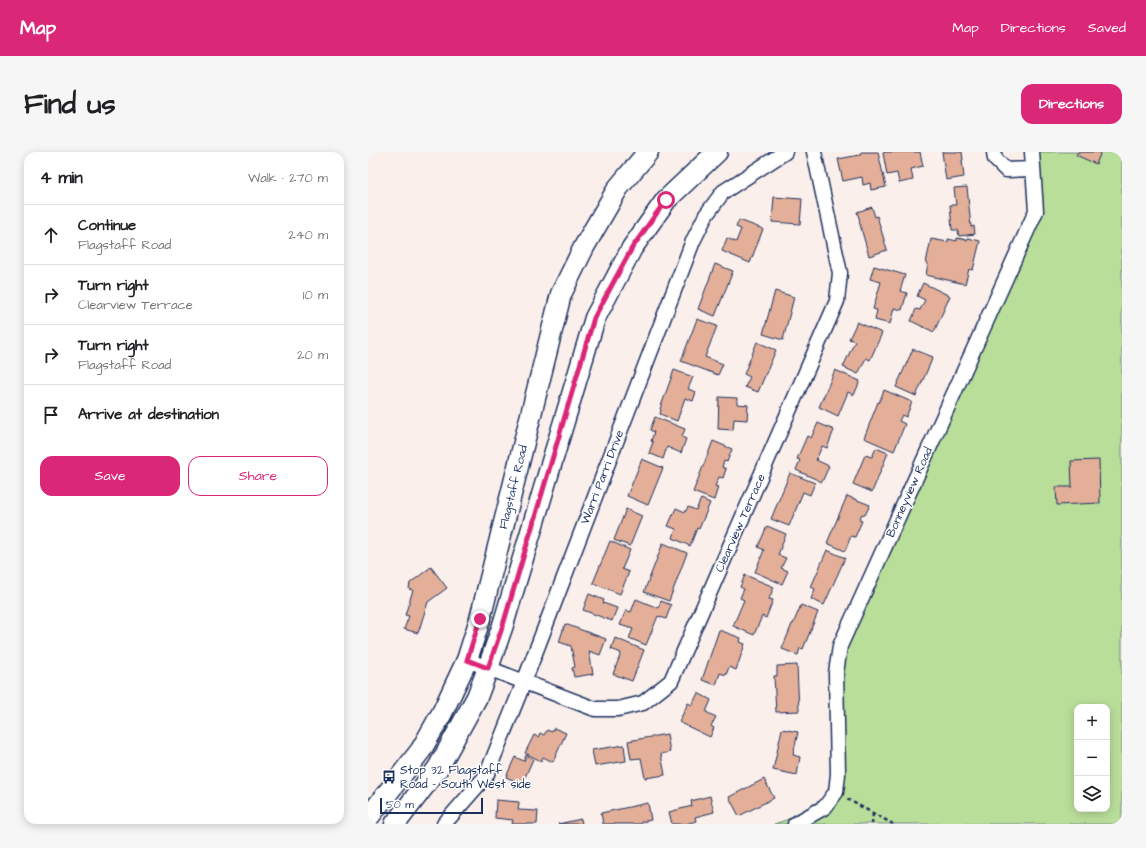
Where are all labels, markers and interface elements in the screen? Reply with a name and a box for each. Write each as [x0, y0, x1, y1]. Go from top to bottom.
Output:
text: Map [20, 15, 56, 42]
text: Map [952, 18, 979, 38]
text: Directions [1001, 18, 1066, 38]
text: Saved [1088, 18, 1126, 38]
button: Directions [1021, 84, 1122, 124]
text: Find us [24, 85, 115, 124]
text: 4 min [40, 166, 83, 190]
text: Walk · 270 m [248, 169, 328, 187]
route start [657, 191, 675, 209]
text: Continue [78, 215, 136, 236]
icon: ahead [40, 224, 62, 246]
text: 240 m [288, 226, 328, 244]
text: Flagstaff Road [78, 236, 171, 254]
text: Turn right [78, 275, 149, 296]
icon: right [40, 284, 62, 306]
text: 10 m [303, 286, 328, 304]
text: Clearview Terrace [78, 296, 193, 314]
text: Turn right [78, 335, 149, 356]
icon: right [40, 344, 62, 366]
text: 20 m [297, 346, 328, 364]
text: Flagstaff Road [78, 356, 171, 374]
icon: arrive [40, 404, 62, 426]
text: Arrive at destination [78, 404, 219, 425]
street label: Warri Parri Drive [577, 427, 628, 527]
street label: Flagstaff Road [495, 443, 533, 531]
street label: Bonneyview Road [882, 444, 938, 540]
button: Save [40, 456, 180, 496]
button: Share [188, 456, 328, 496]
street label: Clearview Terrace [711, 471, 770, 575]
route end [471, 610, 489, 628]
map controls [1074, 704, 1110, 812]
button: + [1074, 704, 1110, 740]
button: − [1074, 740, 1110, 776]
place label: Stop 32 Flagstaff Road - South West side [400, 762, 532, 793]
bus stop icon: Stop 32 Flagstaff Road - South West side [381, 769, 397, 785]
button: layers [1074, 776, 1110, 812]
scale bar [380, 796, 483, 815]
text: 50 m [386, 797, 414, 812]

